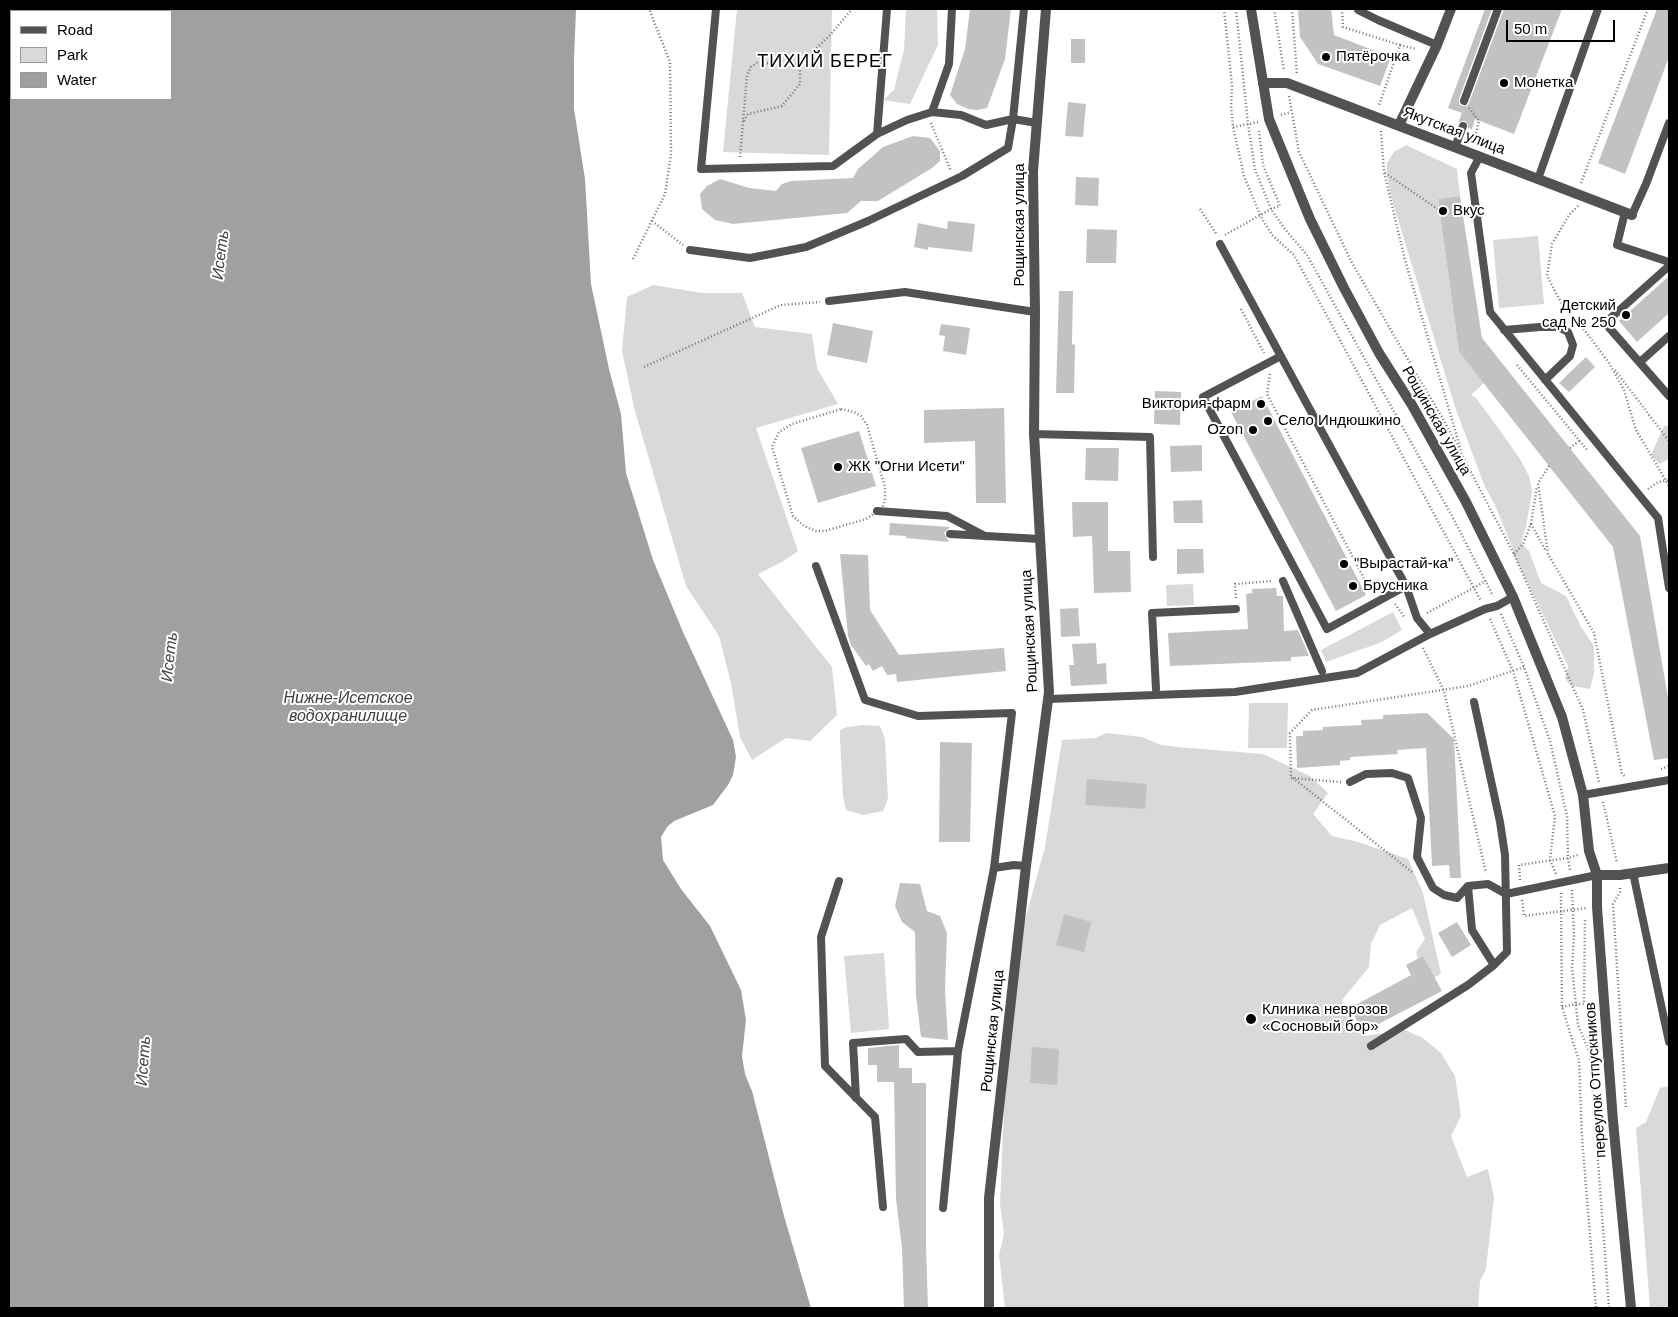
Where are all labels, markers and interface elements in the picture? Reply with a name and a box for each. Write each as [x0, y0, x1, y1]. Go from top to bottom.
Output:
legend [10, 10, 172, 100]
scale bar [1508, 10, 1617, 42]
text: 50 m [1514, 20, 1547, 37]
text: Road [57, 21, 93, 38]
text: Park [57, 46, 88, 63]
place label: Пятёрочка [1336, 48, 1410, 66]
district label: ТИХИЙ БЕРЕГ [756, 51, 894, 73]
marker: Пятёрочка [1320, 51, 1332, 63]
text: Water [57, 71, 96, 88]
place label: Монетка [1514, 74, 1573, 92]
marker: Монетка [1498, 77, 1510, 89]
street label: Якутская улица [1400, 103, 1508, 159]
street label: Рощинская улица [1011, 164, 1029, 286]
place label: Вкус [1453, 202, 1485, 220]
marker: Вкус [1437, 205, 1449, 217]
water label: Исеть [208, 229, 234, 281]
place label: Детский сад № 250 [1542, 297, 1616, 332]
marker: Детский сад № 250 [1620, 309, 1632, 321]
street label: Рощинская улица [1397, 363, 1475, 479]
place label: Виктория-фарм [1142, 395, 1251, 413]
marker: Виктория-фарм [1255, 398, 1267, 410]
place label: Село Индюшкино [1278, 412, 1401, 430]
marker: Село Индюшкино [1262, 415, 1274, 427]
place label: Ozon [1207, 421, 1243, 439]
marker: Ozon [1247, 424, 1259, 436]
place label: ЖК "Огни Исети" [848, 458, 965, 476]
marker: ЖК "Огни Исети" [832, 461, 844, 473]
place label: "Вырастай-ка" [1354, 555, 1453, 573]
marker: "Вырастай-ка" [1338, 558, 1350, 570]
street label: Рощинская улица [1018, 569, 1042, 693]
place label: Брусника [1363, 577, 1428, 595]
marker: Брусника [1347, 580, 1359, 592]
water label: Исеть [158, 631, 182, 683]
water label: Нижне-Исетское водохранилище [283, 689, 413, 727]
street label: Рощинская улица [978, 969, 1008, 1093]
place label: Клиника неврозов «Сосновый бор» [1262, 1001, 1388, 1036]
street label: переулок Отпускников [1582, 1002, 1610, 1158]
marker: Клиника неврозов «Сосновый бор» [1244, 1012, 1258, 1026]
water label: Исеть [133, 1035, 155, 1087]

